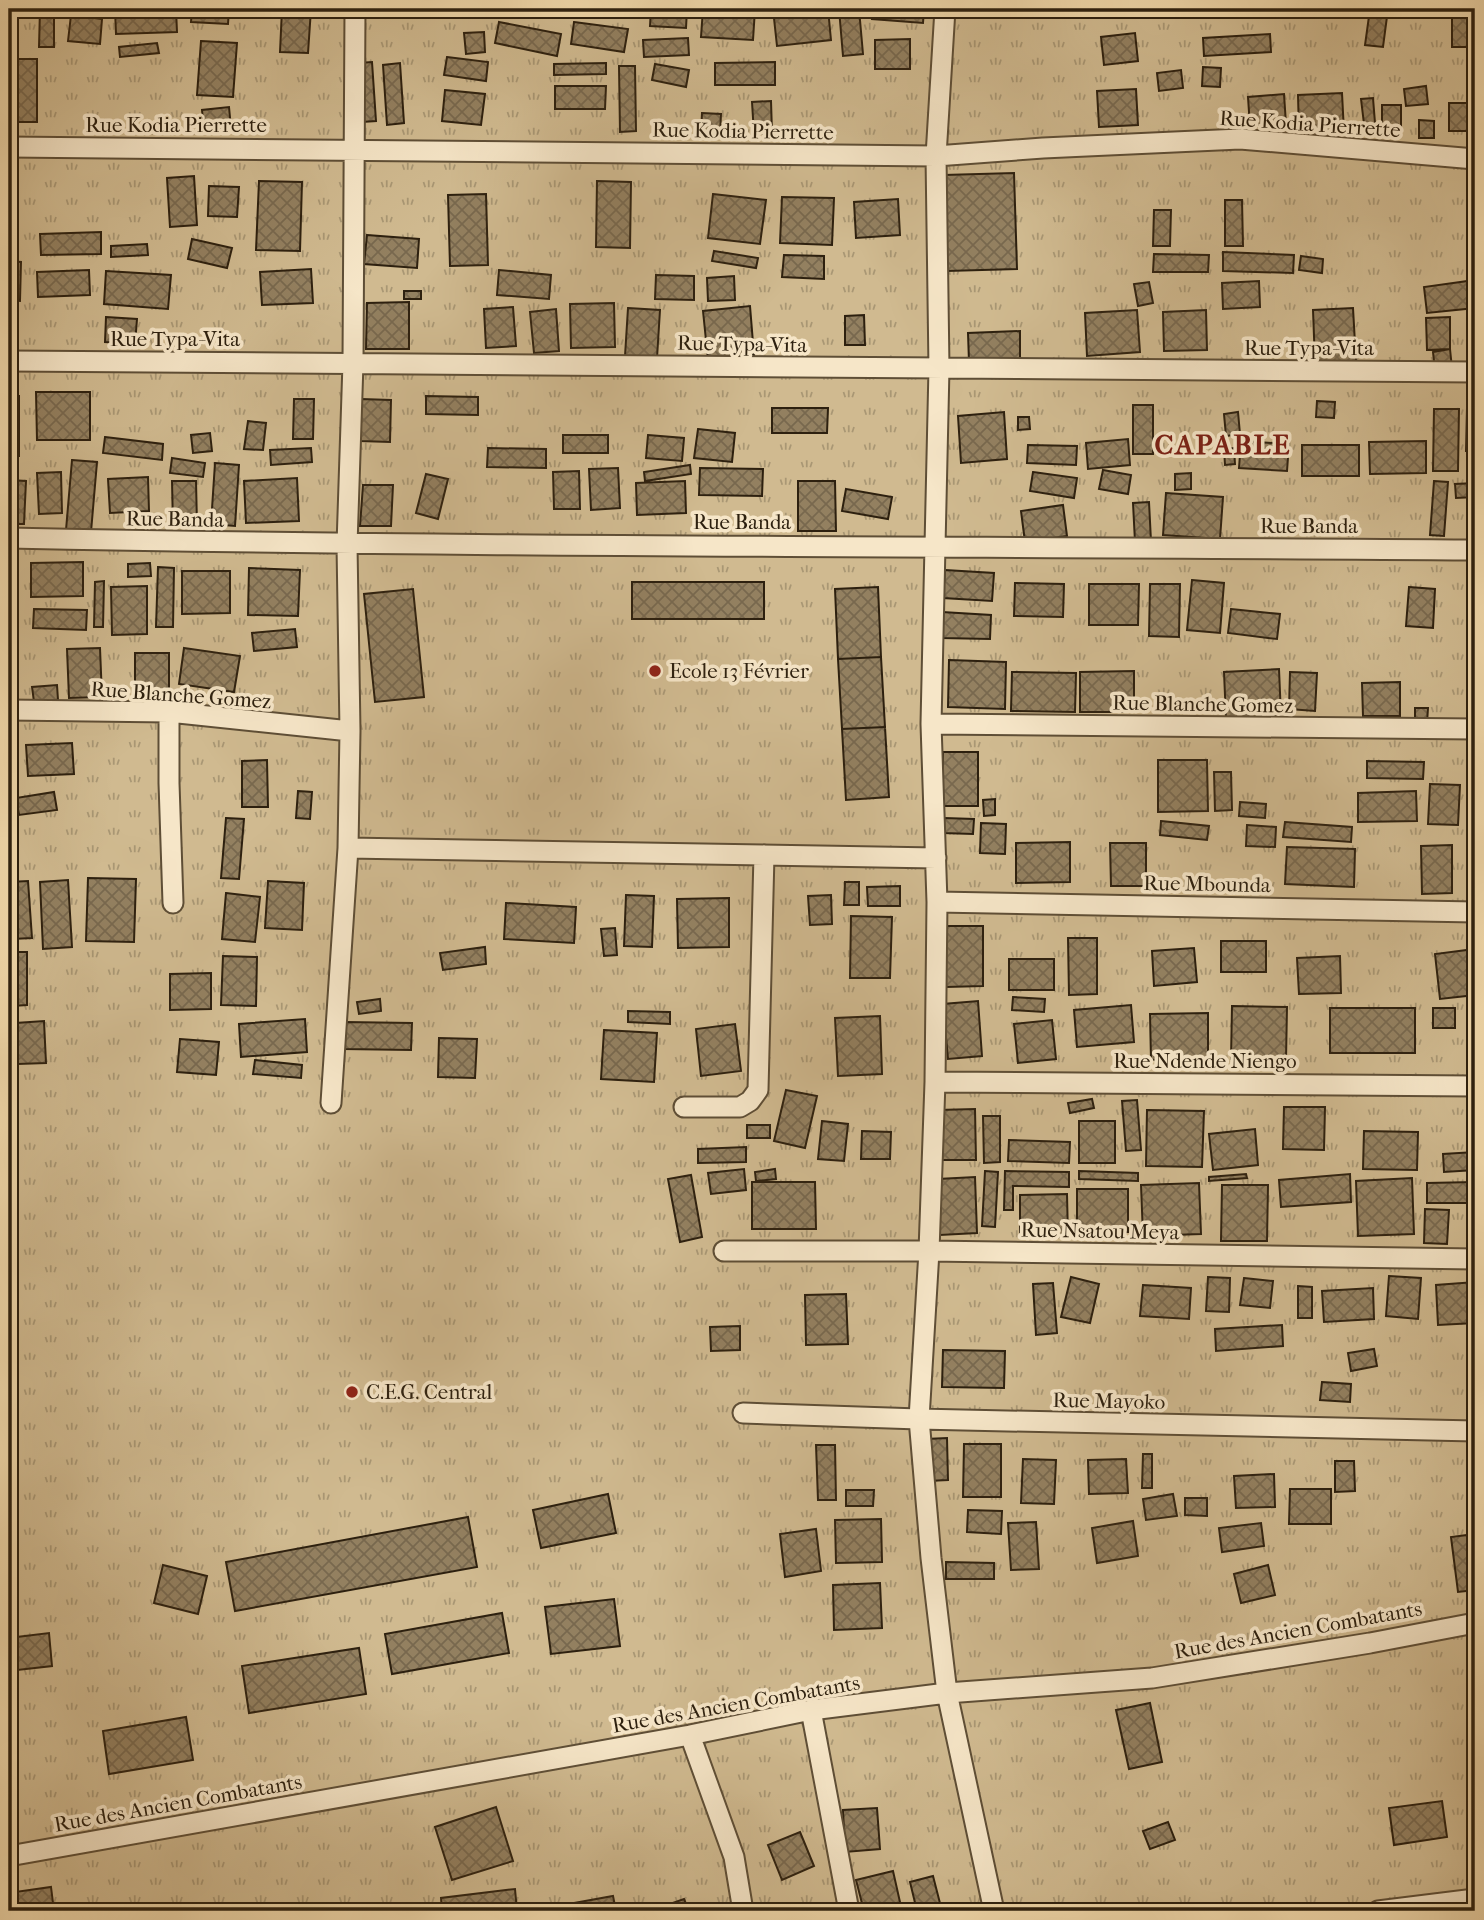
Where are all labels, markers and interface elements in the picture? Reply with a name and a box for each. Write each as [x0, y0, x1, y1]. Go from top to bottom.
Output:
street label: Rue Kodia Pierrette [1219, 106, 1401, 142]
street label: Rue Kodia Pierrette [85, 113, 267, 137]
street label: Rue Kodia Pierrette [652, 117, 834, 145]
street label: Rue Typa-Vita [110, 327, 240, 351]
street label: Rue Typa-Vita [677, 331, 807, 357]
street label: Rue Typa-Vita [1244, 336, 1374, 360]
district label: CAPABLE [1154, 428, 1292, 461]
street label: Rue Banda [126, 506, 225, 532]
street label: Rue Banda [693, 510, 791, 534]
street label: Rue Banda [1260, 514, 1358, 538]
place label: Ecole 13 Février [669, 659, 809, 683]
marker: Ecole 13 Février [647, 663, 663, 679]
street label: Rue Blanche Gomez [90, 677, 272, 713]
street label: Rue Blanche Gomez [1112, 690, 1294, 718]
street label: Rue Mbounda [1143, 871, 1271, 897]
street label: Rue Ndende Niengo [1113, 1049, 1297, 1073]
street label: Rue Nsatou Meya [1020, 1218, 1180, 1244]
place label: C.E.G. Central [366, 1380, 492, 1404]
marker: C.E.G. Central [344, 1384, 360, 1400]
street label: Rue Mayoko [1053, 1388, 1165, 1414]
street label: Rue des Ancien Combatants [1172, 1596, 1424, 1664]
street label: Rue des Ancien Combatants [610, 1670, 862, 1738]
street label: Rue des Ancien Combatants [52, 1769, 304, 1837]

